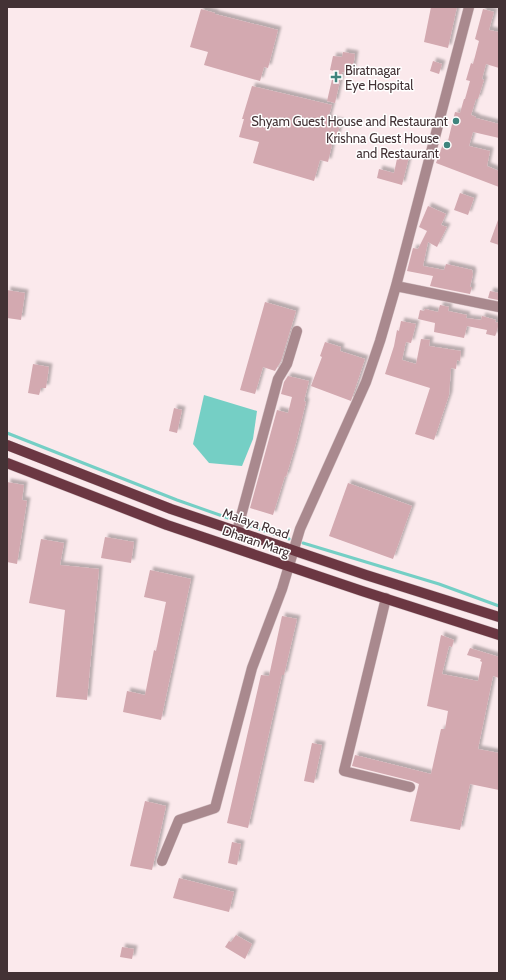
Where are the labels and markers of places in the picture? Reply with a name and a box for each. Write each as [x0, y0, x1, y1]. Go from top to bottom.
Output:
place label: Biratnagar Eye Hospital [345, 62, 413, 93]
marker: Biratnagar Eye Hospital [330, 71, 342, 83]
place label: Shyam Guest House and Restaurant [251, 113, 449, 129]
marker: Shyam Guest House and Restaurant [451, 116, 461, 126]
place label: Krishna Guest House and Restaurant [326, 130, 440, 161]
marker: Krishna Guest House and Restaurant [442, 140, 452, 150]

